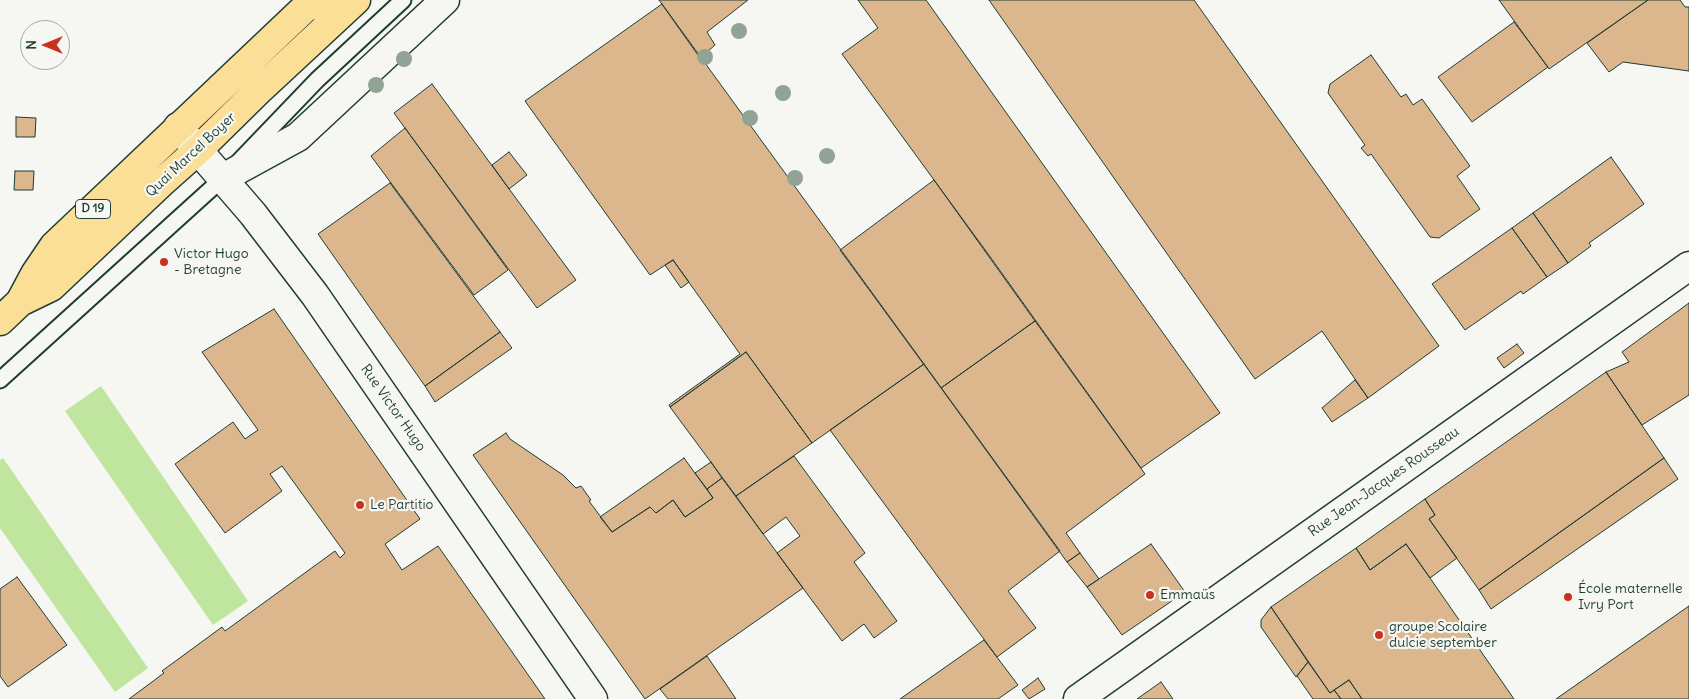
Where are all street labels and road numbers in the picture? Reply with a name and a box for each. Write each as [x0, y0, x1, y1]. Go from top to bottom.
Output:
street label: Quai Marcel Boyer [142, 109, 240, 201]
road number: D 19 [76, 200, 110, 218]
street label: Rue Victor Hugo [357, 361, 429, 455]
street label: Rue Jean-Jacques Rousseau [1305, 423, 1463, 541]

